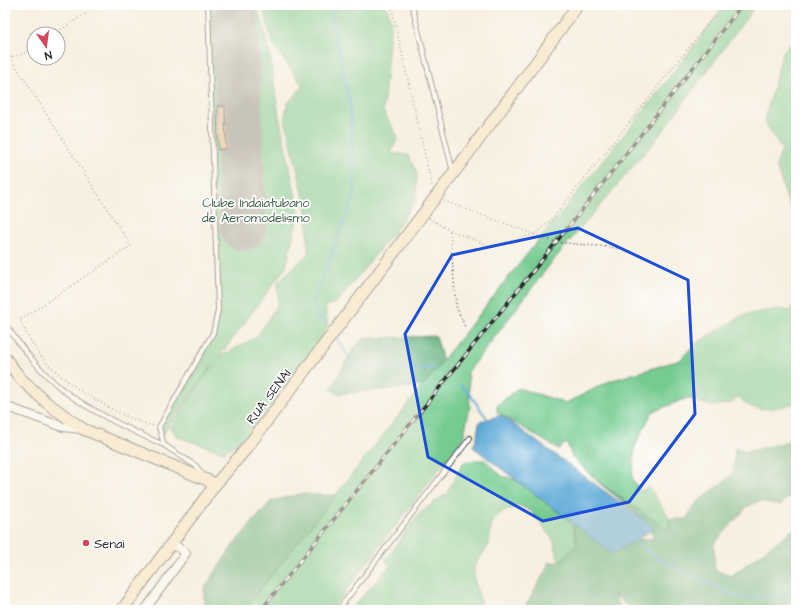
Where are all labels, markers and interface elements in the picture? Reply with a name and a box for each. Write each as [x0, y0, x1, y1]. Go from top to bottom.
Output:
north arrow [26, 26, 66, 66]
text: N [43, 47, 53, 63]
park label: Clube Indaiatubano de Aeromodelismo [202, 194, 311, 227]
street label: RUA SENAI [242, 365, 295, 428]
place label: Senai [94, 535, 125, 553]
marker: Senai [81, 538, 91, 548]

